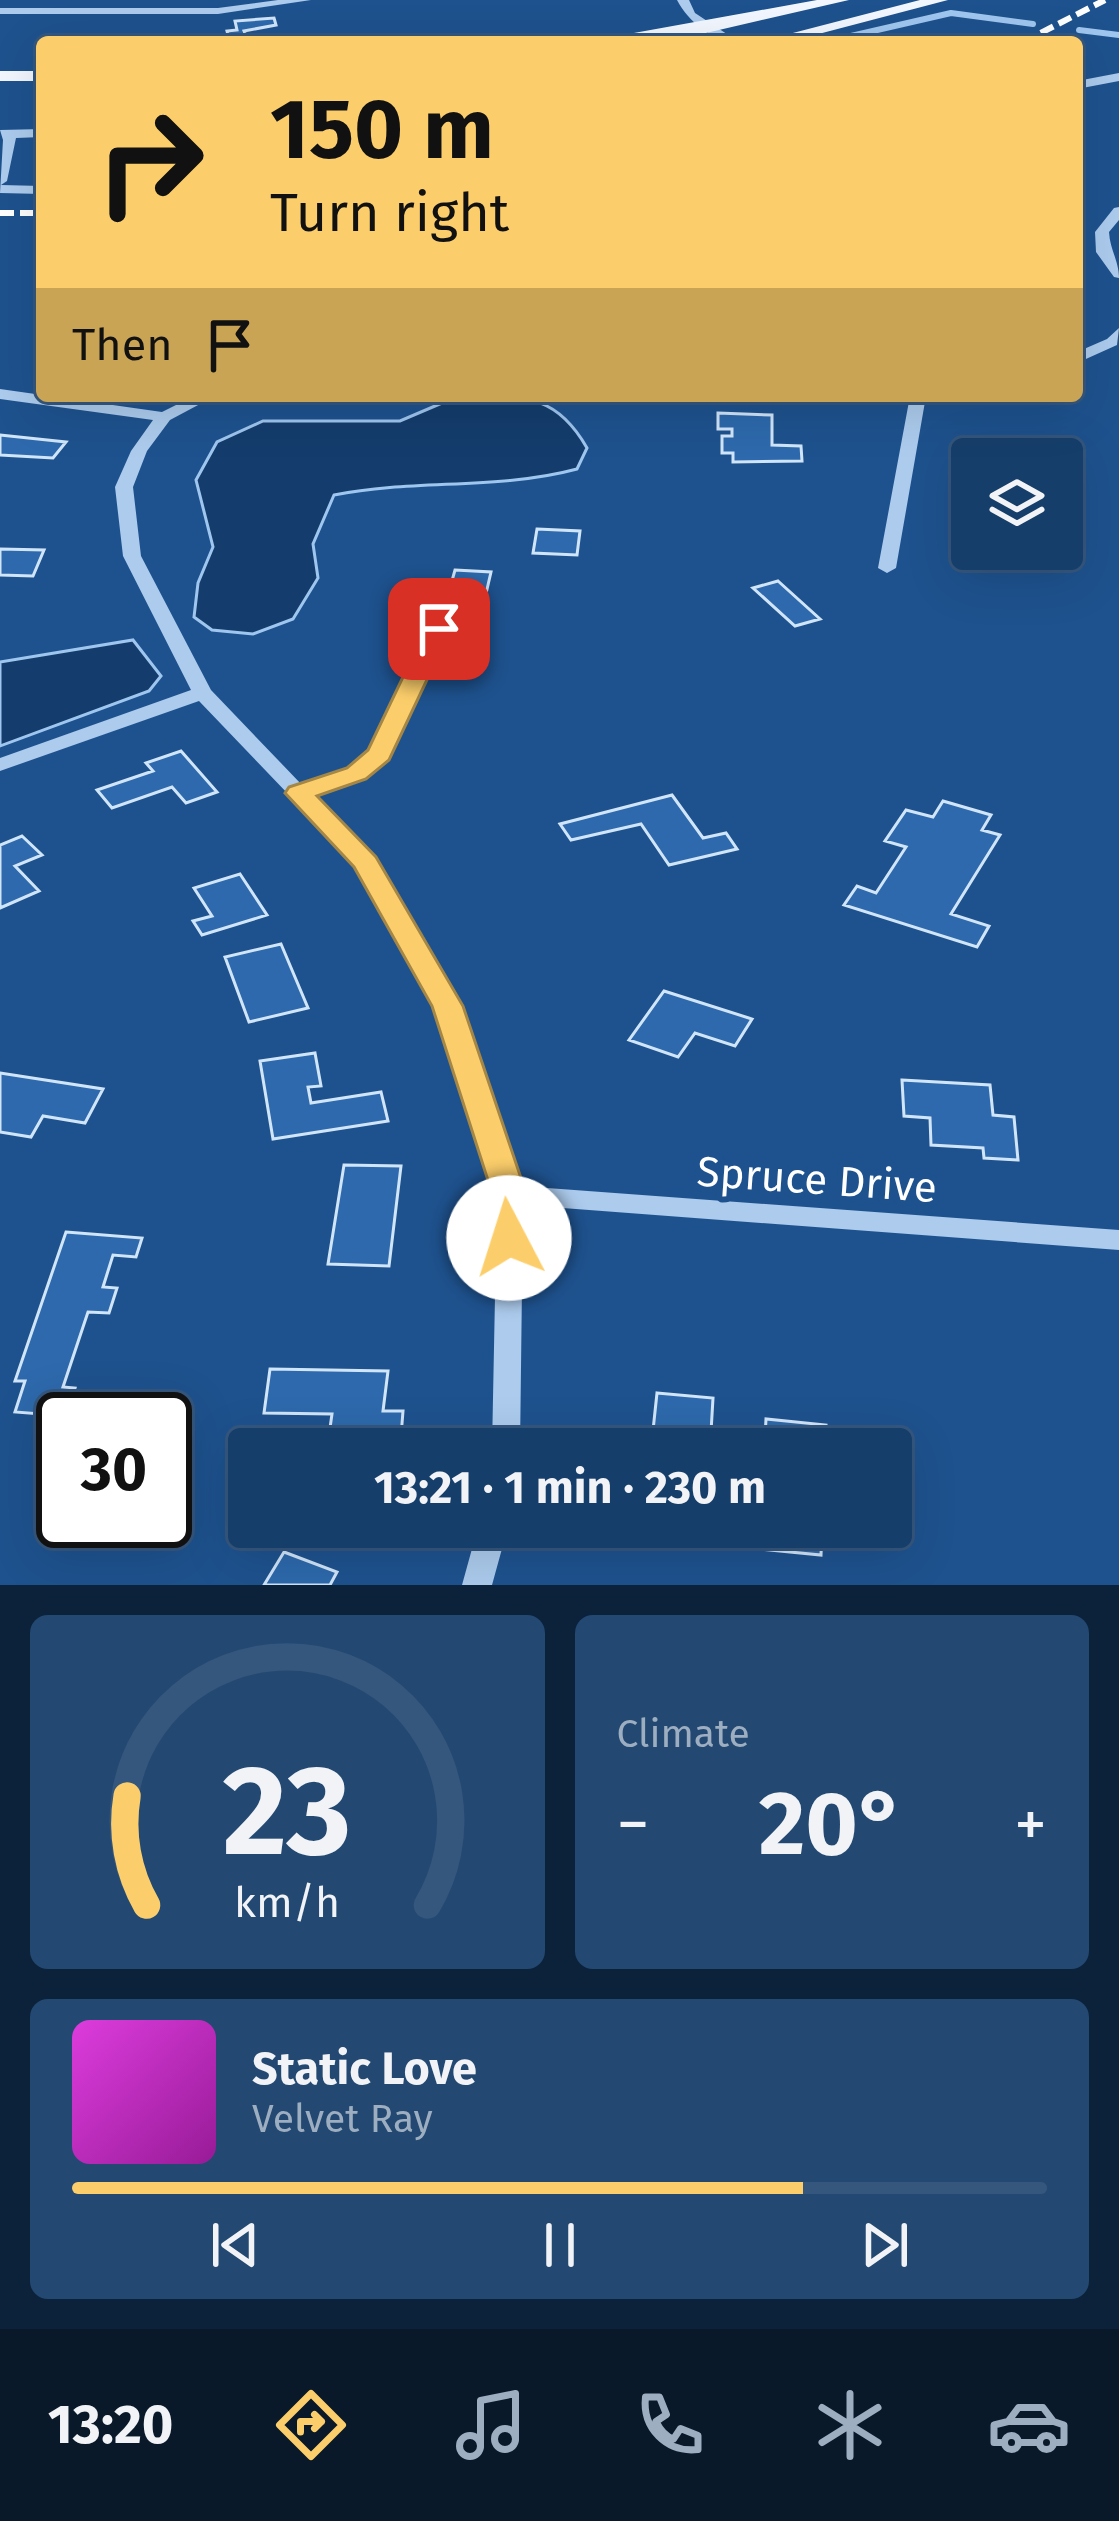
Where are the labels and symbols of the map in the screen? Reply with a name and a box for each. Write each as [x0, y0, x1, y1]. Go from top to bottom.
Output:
pin [388, 578, 490, 680]
street label: Spruce Drive [695, 1147, 939, 1213]
position arrow [446, 1175, 572, 1301]
speed limit sign: 30 [36, 1392, 192, 1548]

